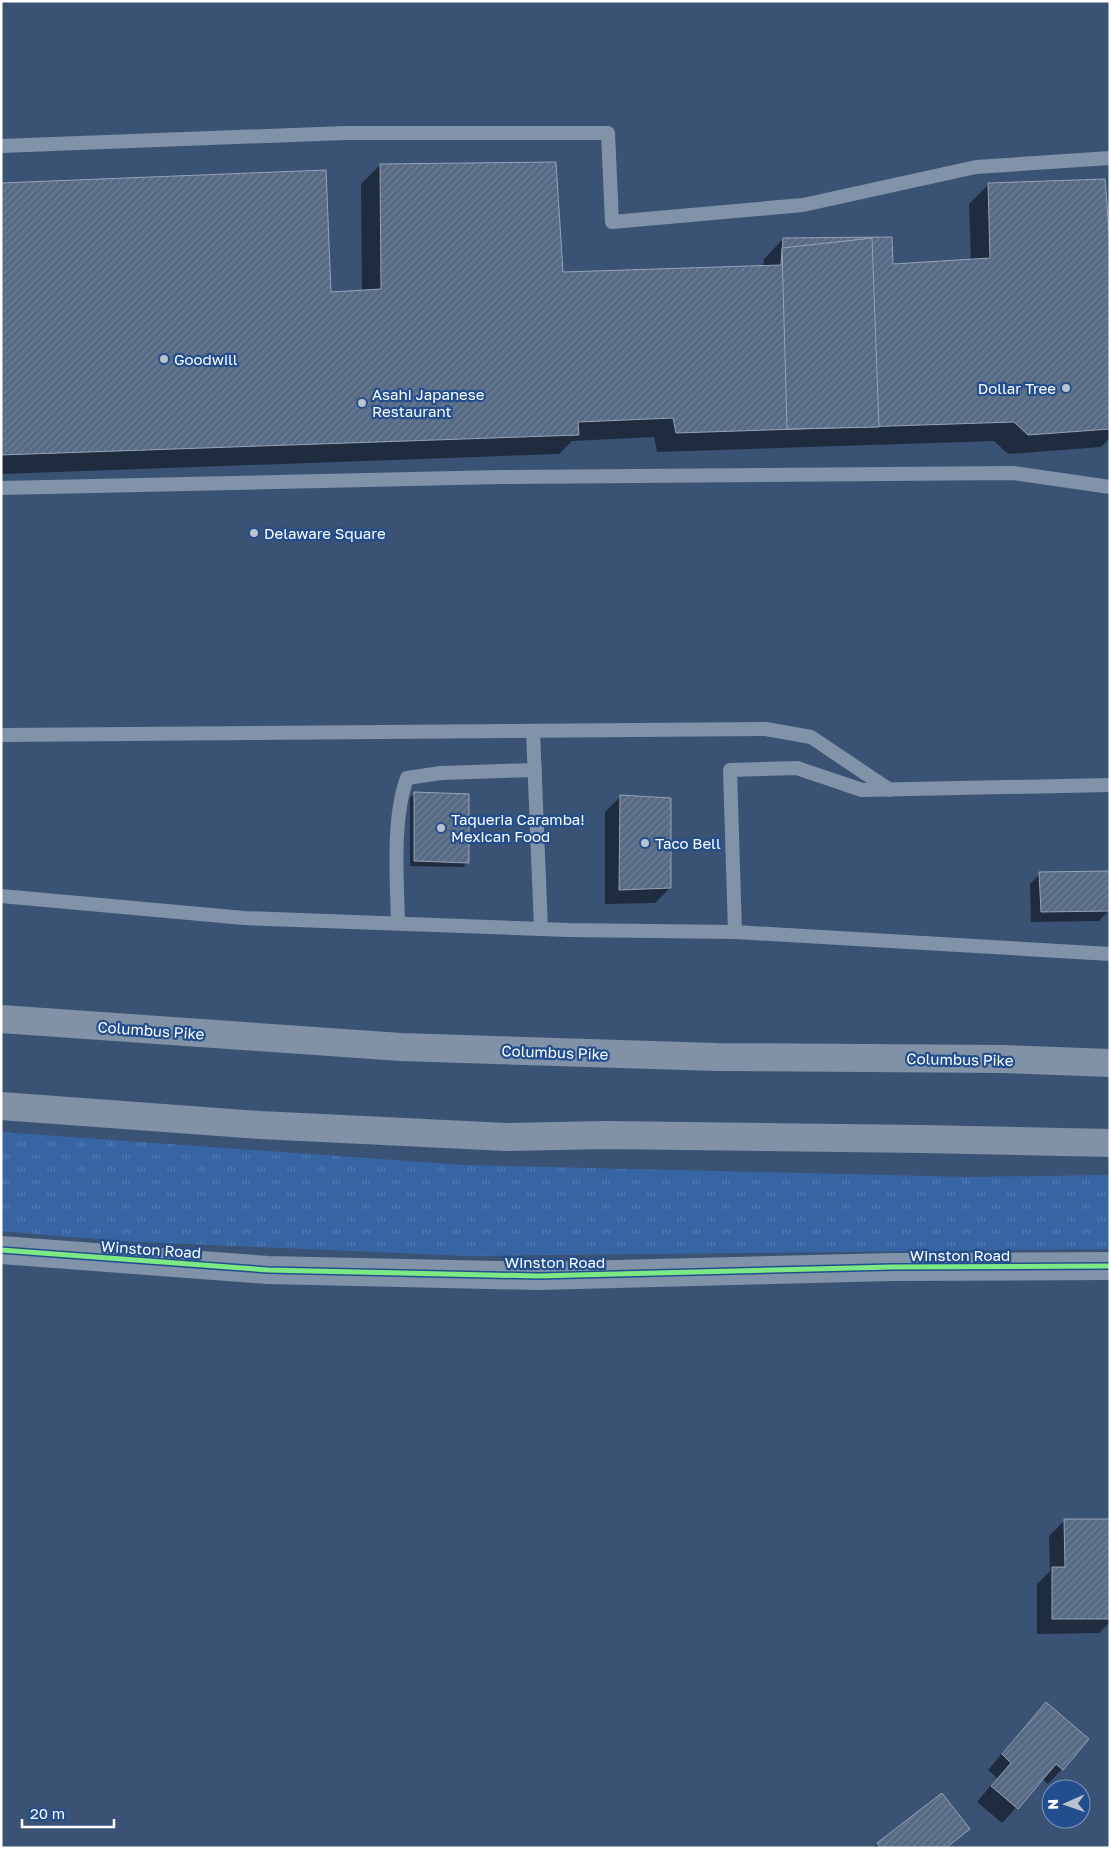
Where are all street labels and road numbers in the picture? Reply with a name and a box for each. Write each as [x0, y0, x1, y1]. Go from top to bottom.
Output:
street label: Columbus Pike [97, 1017, 205, 1043]
street label: Columbus Pike [501, 1041, 609, 1063]
street label: Columbus Pike [906, 1049, 1014, 1069]
street label: Winston Road [100, 1237, 202, 1261]
street label: Winston Road [910, 1246, 1010, 1264]
street label: Winston Road [505, 1253, 605, 1271]

